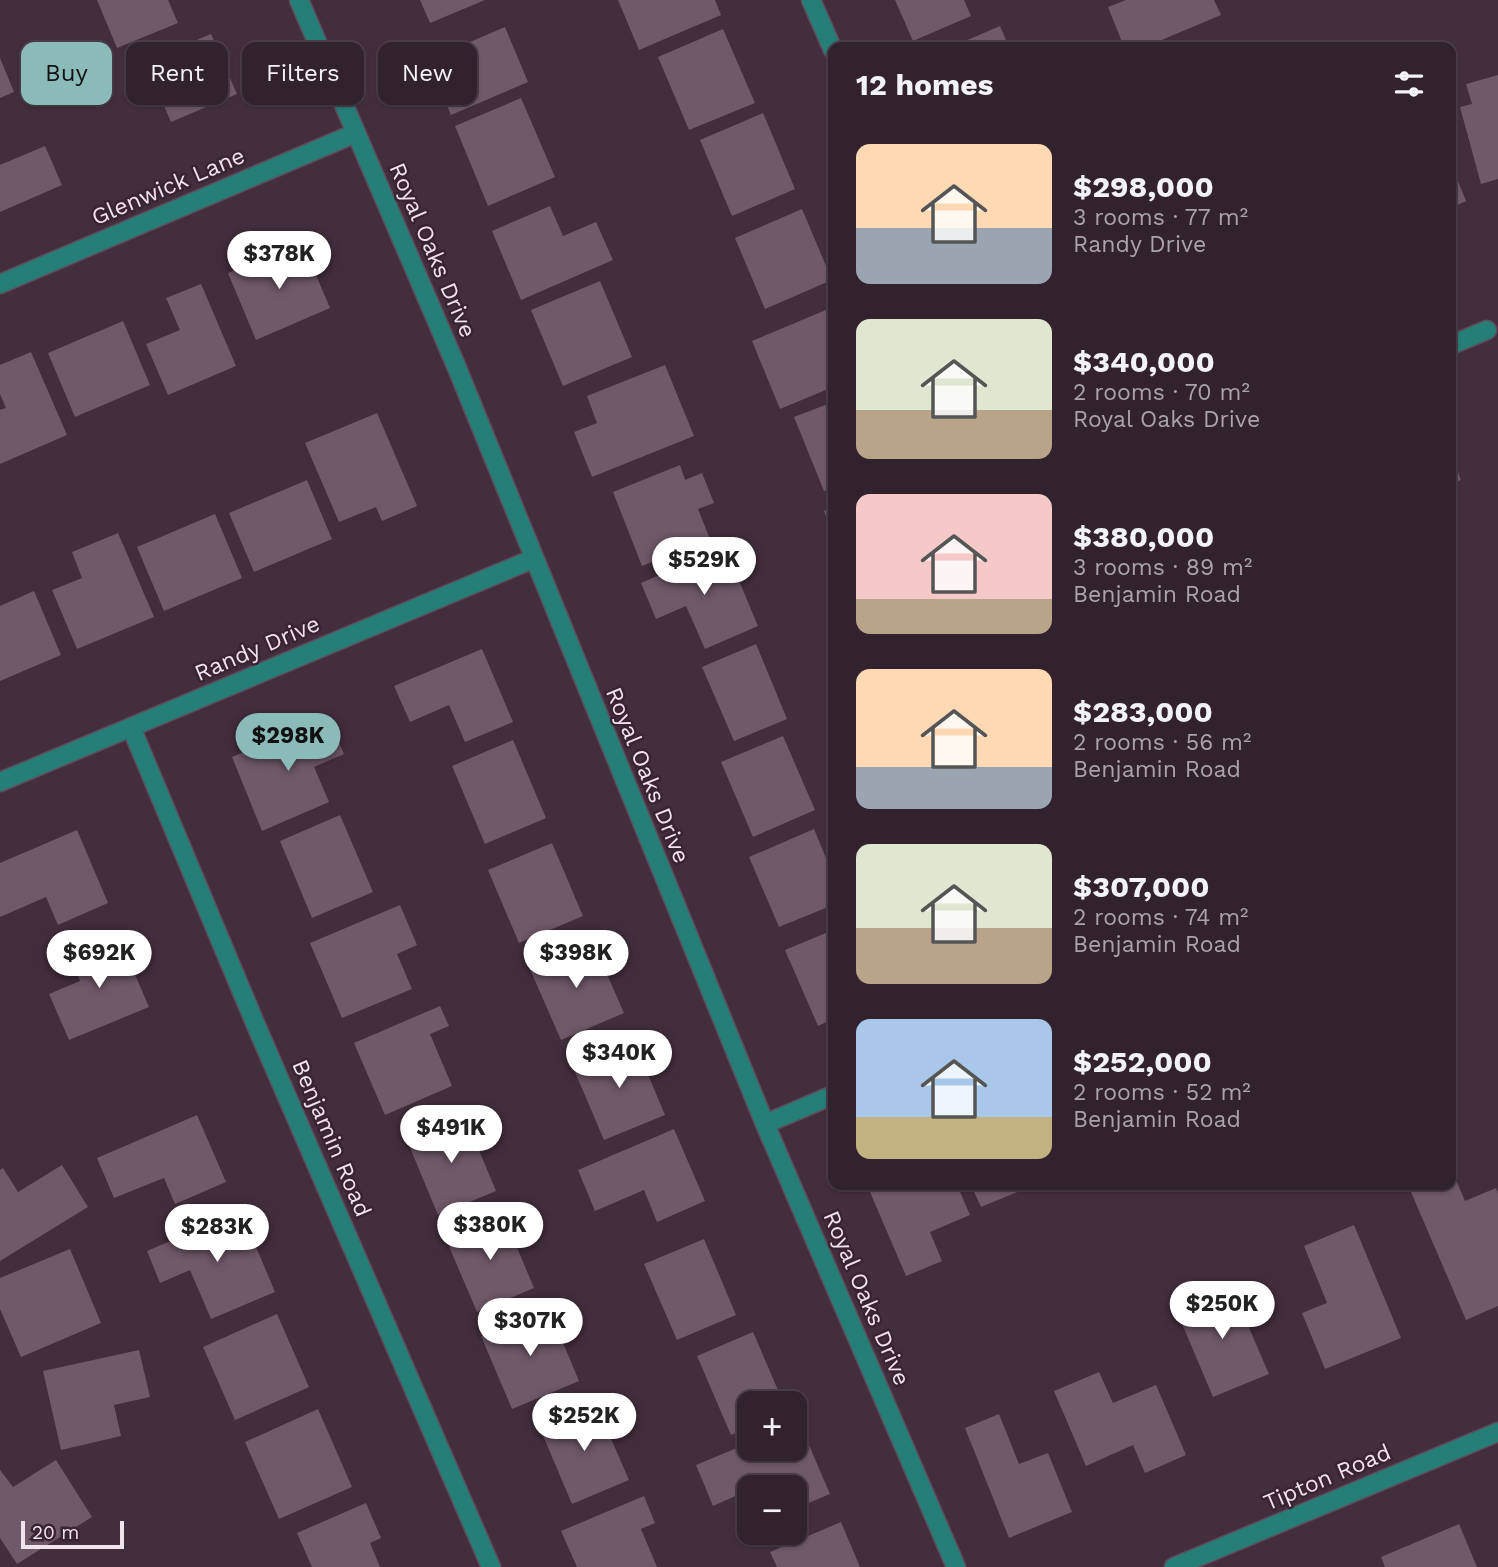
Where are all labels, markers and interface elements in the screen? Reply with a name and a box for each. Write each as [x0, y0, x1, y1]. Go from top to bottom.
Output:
chip: Buy [21, 42, 112, 105]
chip: Rent [126, 42, 228, 105]
chip: Filters [242, 42, 364, 105]
chip: New [378, 42, 477, 105]
icon: filters [1390, 65, 1428, 103]
text: 12 homes [856, 67, 994, 102]
street label: Glenwick Lane [87, 142, 249, 231]
street label: Royal Oaks Drive [384, 159, 482, 342]
text: $298,000 [1073, 169, 1214, 204]
icon: home [912, 172, 996, 256]
text: 3 rooms · 77 m² [1073, 204, 1248, 231]
text: Randy Drive [1073, 231, 1206, 258]
pin: $378K [230, 232, 328, 291]
text: $378K [243, 240, 315, 267]
text: $340,000 [1073, 344, 1215, 379]
icon: home [912, 347, 996, 431]
text: 2 rooms · 70 m² [1073, 379, 1250, 406]
text: Royal Oaks Drive [1073, 406, 1260, 433]
text: $380,000 [1073, 519, 1214, 554]
icon: home [912, 522, 996, 606]
pin: $529K [655, 538, 753, 597]
text: $529K [668, 546, 740, 573]
text: 3 rooms · 89 m² [1073, 554, 1252, 581]
text: Benjamin Road [1073, 581, 1241, 608]
street label: Randy Drive [191, 610, 324, 687]
street label: Royal Oaks Drive [600, 683, 695, 867]
text: $283,000 [1073, 694, 1213, 729]
icon: home [912, 697, 996, 781]
pin: $298K [239, 714, 337, 773]
text: $298K [252, 722, 324, 749]
text: 2 rooms · 56 m² [1073, 729, 1251, 756]
text: Benjamin Road [1073, 756, 1241, 783]
text: $307,000 [1073, 869, 1210, 904]
icon: home [912, 872, 996, 956]
text: 2 rooms · 74 m² [1073, 904, 1248, 931]
pin: $692K [50, 930, 148, 990]
pin: $398K [527, 930, 625, 990]
text: Benjamin Road [1073, 931, 1241, 958]
text: $692K [63, 939, 135, 966]
text: $398K [540, 939, 612, 966]
pin: $340K [570, 1030, 668, 1090]
text: $340K [582, 1039, 656, 1066]
text: $252,000 [1073, 1044, 1212, 1079]
icon: home [912, 1047, 996, 1131]
street label: Benjamin Road [286, 1056, 377, 1221]
text: 2 rooms · 52 m² [1073, 1079, 1251, 1106]
pin: $491K [402, 1106, 500, 1165]
text: Benjamin Road [1073, 1106, 1241, 1133]
text: $491K [416, 1114, 486, 1141]
pin: $380K [441, 1202, 539, 1262]
pin: $283K [168, 1204, 266, 1264]
street label: Royal Oaks Drive [818, 1207, 916, 1390]
text: $380K [453, 1211, 527, 1238]
text: $283K [181, 1213, 253, 1240]
pin: $250K [1173, 1282, 1271, 1341]
text: $250K [1186, 1290, 1258, 1317]
pin: $307K [481, 1298, 579, 1358]
text: $307K [494, 1307, 566, 1334]
map controls [737, 1391, 807, 1545]
button: + [737, 1391, 807, 1461]
pin: $252K [535, 1394, 633, 1453]
text: $252K [548, 1402, 620, 1429]
street label: Tipton Road [1260, 1439, 1395, 1516]
button: − [737, 1475, 807, 1545]
scale bar [21, 1518, 124, 1550]
text: 20 m [32, 1521, 79, 1544]

